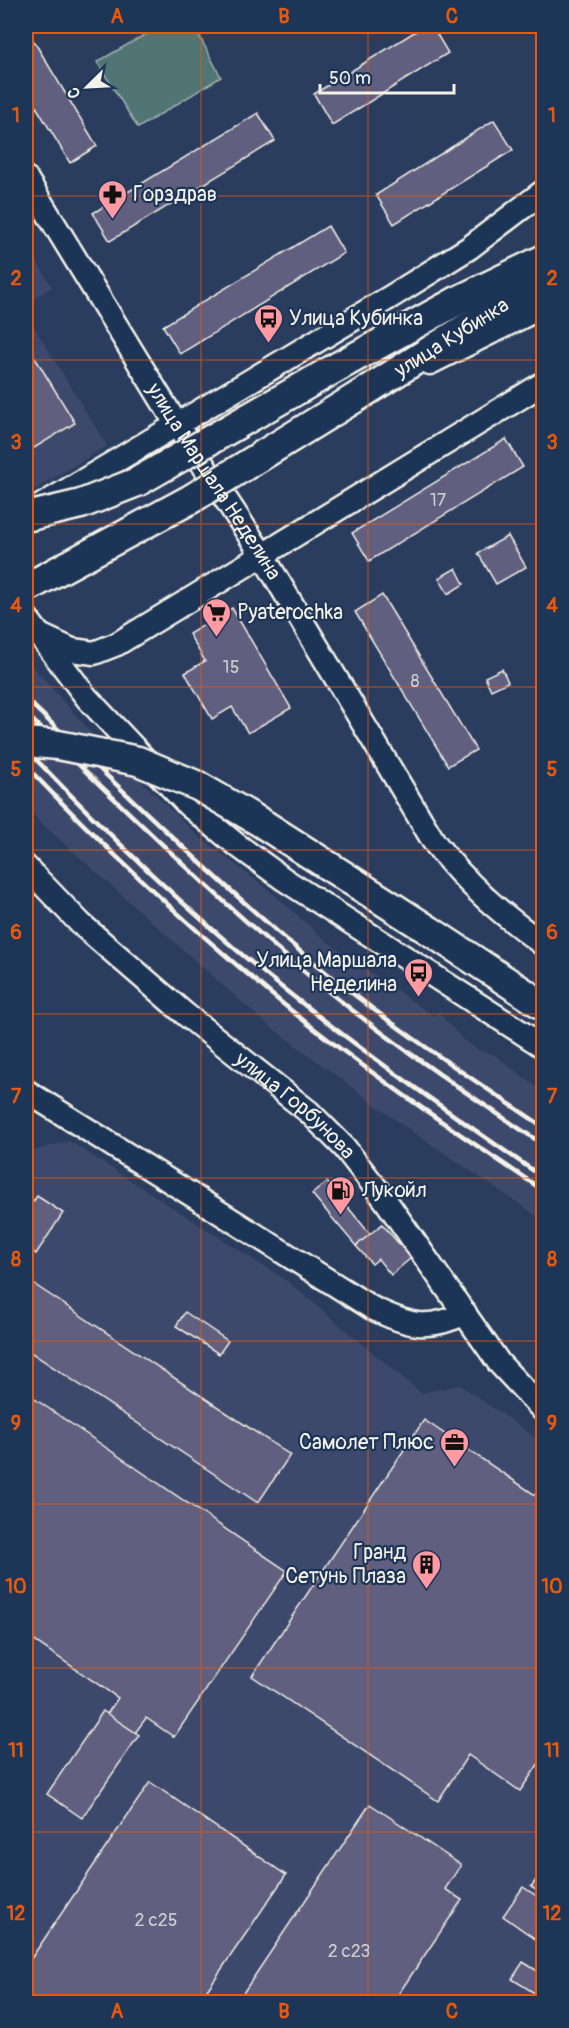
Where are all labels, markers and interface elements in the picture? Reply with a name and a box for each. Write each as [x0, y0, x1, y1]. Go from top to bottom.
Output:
text: A [111, 4, 124, 29]
text: B [278, 4, 290, 29]
text: C [446, 4, 458, 29]
north arrow [57, 57, 117, 117]
scale bar [320, 57, 454, 95]
text: 50 m [329, 67, 371, 90]
text: С [63, 84, 85, 101]
text: 1 [12, 103, 20, 128]
text: 1 [548, 103, 556, 128]
pharmacy icon: Горздрав [96, 178, 128, 220]
place label: Горздрав [133, 181, 217, 208]
text: 2 [10, 266, 22, 291]
text: 2 [546, 266, 558, 291]
street label: улица Кубинка [388, 291, 514, 384]
bus stop icon: Улица Кубинка [252, 302, 284, 344]
place label: Улица Кубинка [289, 305, 423, 332]
street label: улица Маршала Неделина [140, 377, 288, 585]
text: 3 [10, 430, 22, 455]
text: 3 [546, 430, 558, 455]
house number: 17 [430, 489, 447, 512]
text: 4 [10, 593, 22, 618]
text: 4 [546, 593, 558, 618]
supermarket icon: Pyaterochka [200, 596, 232, 638]
place label: Pyaterochka [237, 599, 343, 626]
house number: 15 [223, 656, 239, 679]
house number: 8 [410, 670, 420, 693]
text: 5 [11, 757, 22, 782]
text: 5 [547, 757, 558, 782]
text: 6 [10, 920, 22, 945]
text: 6 [546, 920, 558, 945]
place label: Улица Маршала Неделина [256, 947, 397, 998]
bus stop icon: Улица Маршала Неделина [402, 956, 434, 998]
street label: улица Горбунова [229, 1045, 362, 1164]
text: 7 [11, 1084, 22, 1109]
text: 7 [547, 1084, 558, 1109]
fuel station icon: Лукойл [325, 1174, 357, 1216]
place label: Лукойл [361, 1177, 427, 1204]
text: 8 [11, 1247, 21, 1272]
text: 8 [547, 1247, 557, 1272]
text: 9 [11, 1411, 21, 1436]
text: 9 [547, 1411, 557, 1436]
office icon: Самолет Плюс [439, 1426, 471, 1468]
place label: Самолет Плюс [299, 1429, 434, 1456]
place label: Гранд Сетунь Плаза [285, 1539, 406, 1590]
building icon: Гранд Сетунь Плаза [411, 1548, 443, 1590]
text: 10 [5, 1574, 27, 1599]
text: 10 [541, 1574, 563, 1599]
text: 11 [8, 1738, 24, 1763]
text: 11 [544, 1738, 560, 1763]
text: 12 [7, 1901, 26, 1926]
text: 12 [543, 1901, 562, 1926]
house number: 2 с25 [135, 1909, 177, 1932]
house number: 2 с23 [328, 1940, 370, 1963]
text: A [111, 1999, 124, 2024]
text: B [278, 1999, 290, 2024]
text: C [446, 1999, 458, 2024]

